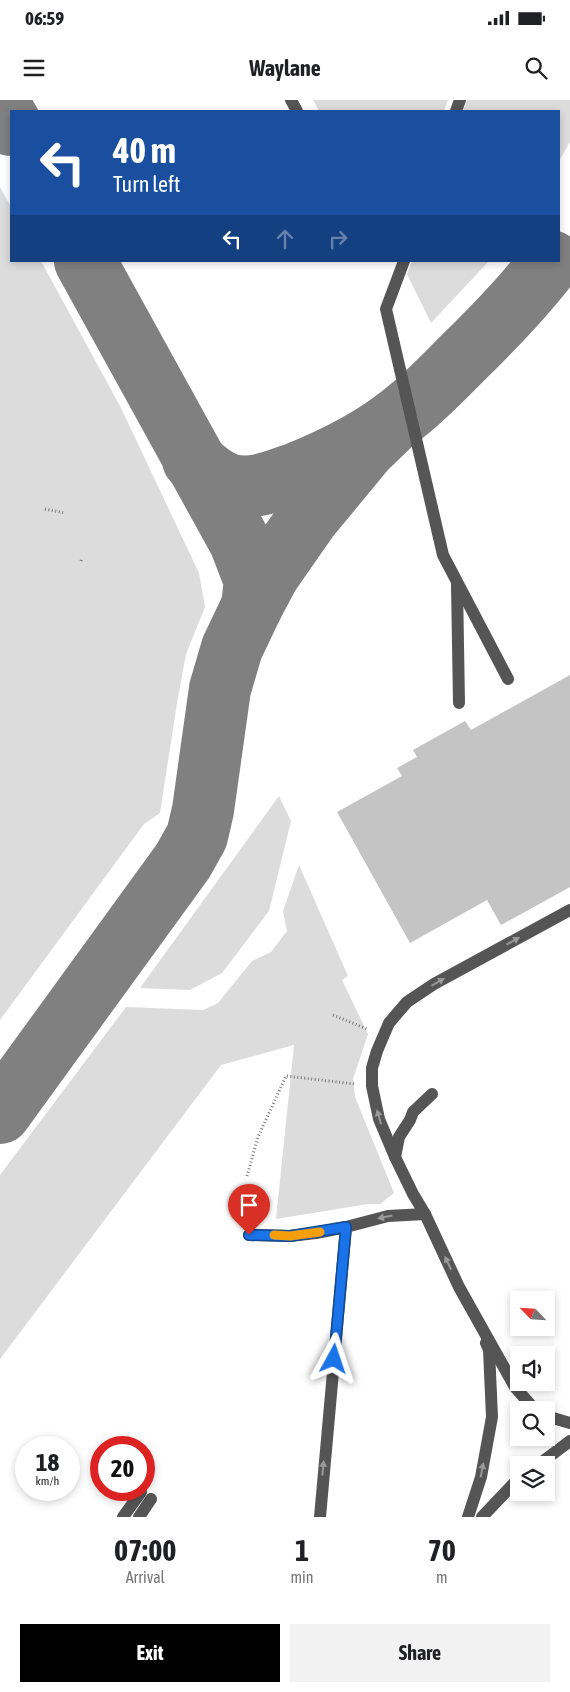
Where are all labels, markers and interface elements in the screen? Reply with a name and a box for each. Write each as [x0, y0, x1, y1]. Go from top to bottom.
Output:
text: 06:59 [25, 7, 64, 29]
icon: menu [20, 54, 48, 82]
icon: search [522, 54, 550, 82]
text: Waylane [249, 55, 321, 81]
icon: left [30, 130, 95, 195]
text: 40 m [113, 130, 176, 170]
text: Turn left [113, 171, 180, 197]
icon: left [218, 225, 246, 253]
icon: ahead [271, 225, 299, 253]
icon: right [324, 225, 352, 253]
one-way arrow [506, 937, 521, 945]
one-way arrow [432, 977, 445, 986]
one-way arrow [375, 1109, 383, 1124]
pin [228, 1184, 270, 1235]
icon: arrive [235, 1191, 263, 1219]
one-way arrow [378, 1213, 393, 1221]
one-way arrow [444, 1256, 452, 1270]
north arrow [510, 1291, 555, 1336]
map controls [510, 1291, 555, 1501]
position arrow [307, 1332, 359, 1384]
button: sound [510, 1346, 555, 1391]
button: search [510, 1401, 555, 1446]
speed limit sign: 20 [90, 1436, 155, 1501]
text: 18 [36, 1448, 59, 1476]
button: layers [510, 1456, 555, 1501]
one-way arrow [320, 1460, 328, 1476]
one-way arrow [478, 1463, 486, 1478]
text: km/h [36, 1474, 59, 1488]
text: 07:00 [114, 1533, 176, 1567]
text: 1 [295, 1533, 309, 1567]
text: 70 [428, 1533, 456, 1567]
text: Arrival [126, 1568, 165, 1586]
text: min [291, 1568, 314, 1586]
text: m [436, 1568, 448, 1586]
button: Exit [20, 1624, 280, 1682]
button: Share [290, 1624, 550, 1682]

